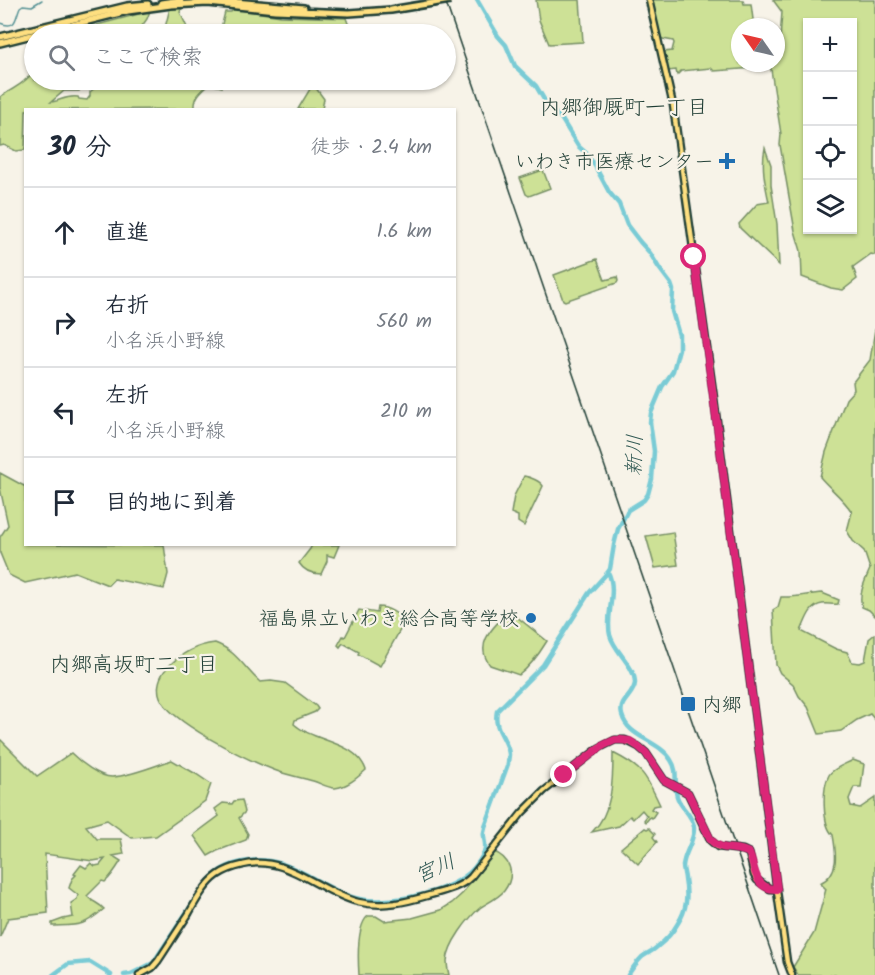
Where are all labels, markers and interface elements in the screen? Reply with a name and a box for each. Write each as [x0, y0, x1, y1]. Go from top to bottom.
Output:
north arrow [731, 18, 785, 72]
map controls [803, 18, 857, 234]
button: + [803, 18, 857, 72]
search box [24, 24, 456, 90]
icon: search [45, 41, 78, 74]
text: ここで検索 [93, 41, 203, 76]
button: − [803, 72, 857, 126]
district label: 内郷御厩町一丁目 [540, 92, 708, 125]
button: locate [803, 126, 857, 180]
text: 30 分 [48, 127, 112, 169]
text: 徒歩 · 2.4 km [311, 132, 432, 164]
place label: いわき市医療センター [515, 147, 714, 179]
marker: いわき市医療センター [718, 152, 736, 170]
button: layers [803, 180, 857, 234]
icon: ahead [48, 216, 81, 249]
text: 直進 [105, 216, 149, 251]
text: 1.6 km [377, 216, 432, 248]
route start [680, 243, 706, 269]
text: 右折 [105, 289, 149, 324]
icon: right [48, 306, 81, 339]
text: 560 m [376, 306, 432, 338]
text: 小名浜小野線 [105, 326, 225, 358]
text: 左折 [105, 379, 149, 414]
icon: left [48, 396, 81, 429]
text: 210 m [380, 396, 432, 428]
text: 小名浜小野線 [105, 416, 225, 448]
water label: 新川 [618, 433, 653, 477]
icon: arrive [48, 486, 81, 519]
text: 目的地に到着 [105, 486, 237, 521]
place label: 福島県立いわき総合高等学校 [259, 604, 519, 636]
marker: 福島県立いわき総合高等学校 [524, 611, 538, 625]
district label: 内郷高坂町二丁目 [50, 649, 218, 682]
place label: 内郷 [702, 690, 742, 722]
marker: 内郷 [679, 695, 697, 713]
route end [550, 761, 576, 787]
water label: 宮川 [410, 846, 462, 893]

